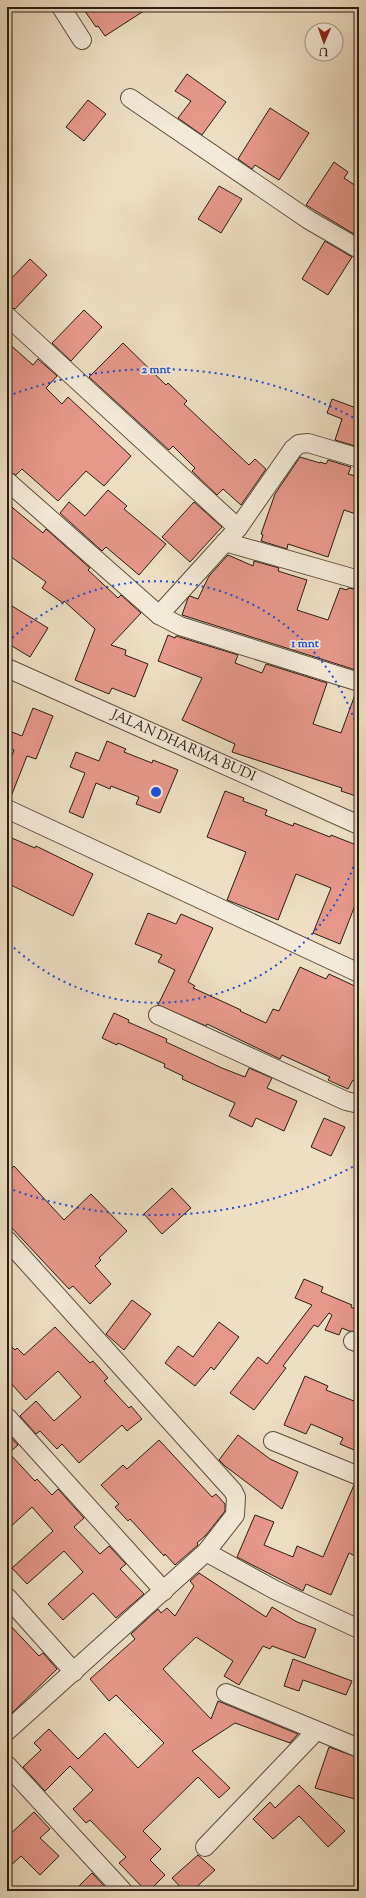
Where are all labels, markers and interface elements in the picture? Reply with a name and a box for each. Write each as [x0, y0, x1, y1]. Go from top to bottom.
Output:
north arrow [304, 22, 344, 62]
text: U [319, 43, 329, 59]
text: 2 mnt [141, 361, 171, 379]
text: 1 mnt [290, 635, 320, 653]
street label: JALAN DHARMA BUDI [107, 705, 259, 788]
centre of rings [149, 785, 163, 799]

